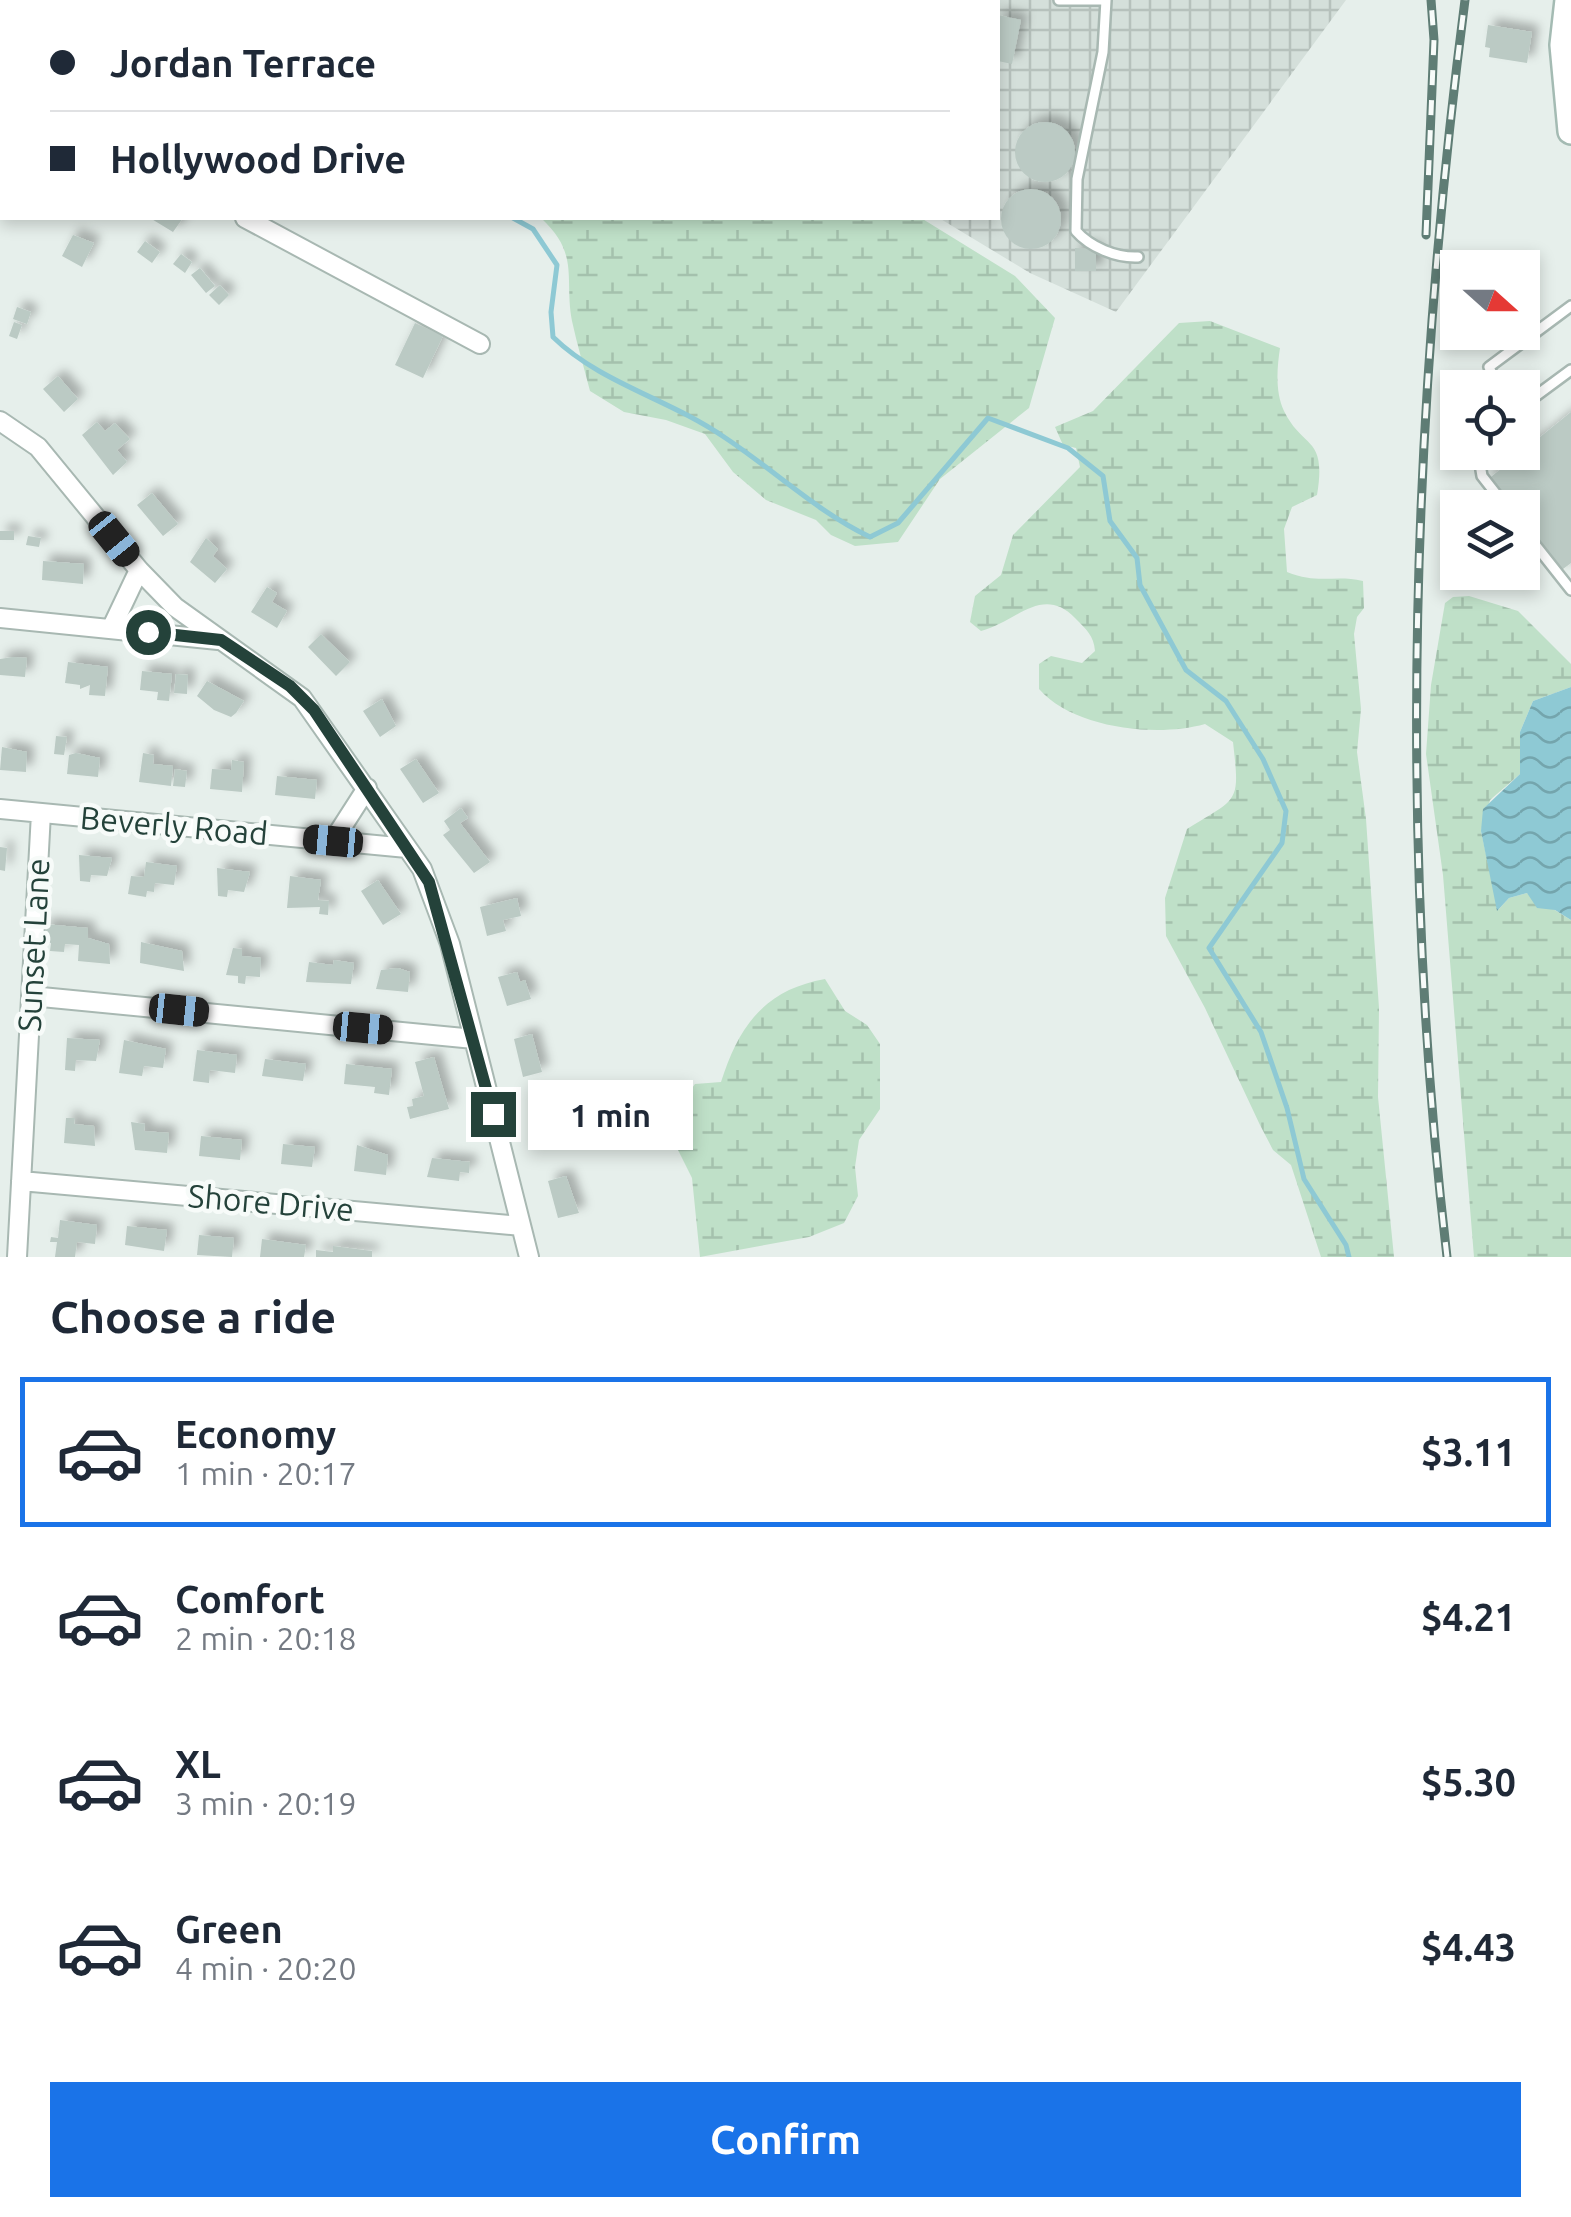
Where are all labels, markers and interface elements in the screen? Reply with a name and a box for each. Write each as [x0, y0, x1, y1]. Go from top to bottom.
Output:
text: Jordan Terrace [110, 42, 376, 84]
text: Hollywood Drive [110, 138, 406, 180]
north arrow [1440, 250, 1540, 350]
map controls [1440, 250, 1540, 590]
button: locate [1440, 370, 1540, 470]
button: layers [1440, 490, 1540, 590]
car [83, 506, 145, 572]
route start [126, 610, 171, 655]
street label: Beverly Road [79, 799, 269, 851]
car [302, 823, 364, 859]
street label: Sunset Lane [10, 857, 56, 1033]
car [148, 992, 210, 1028]
car [332, 1010, 394, 1046]
callout: 1 min [528, 1079, 693, 1149]
route end [471, 1092, 516, 1137]
text: 1 min [570, 1097, 651, 1133]
street label: Shore Drive [187, 1177, 356, 1227]
text: Choose a ride [50, 1291, 336, 1342]
icon: car [55, 1407, 145, 1497]
text: Economy [175, 1413, 336, 1455]
text: $3.11 [1421, 1431, 1516, 1473]
text: 1 min · 20:17 [175, 1455, 357, 1491]
icon: car [55, 1572, 145, 1662]
text: Comfort [175, 1578, 325, 1620]
text: $4.21 [1421, 1596, 1516, 1638]
text: 2 min · 20:18 [175, 1620, 357, 1656]
icon: car [55, 1737, 145, 1827]
text: XL [175, 1743, 221, 1785]
text: $5.30 [1421, 1761, 1516, 1803]
text: 3 min · 20:19 [175, 1785, 357, 1821]
icon: car [55, 1902, 145, 1992]
text: Green [175, 1908, 283, 1950]
text: $4.43 [1421, 1926, 1516, 1968]
text: 4 min · 20:20 [175, 1950, 357, 1986]
button: Confirm [50, 2082, 1521, 2197]

